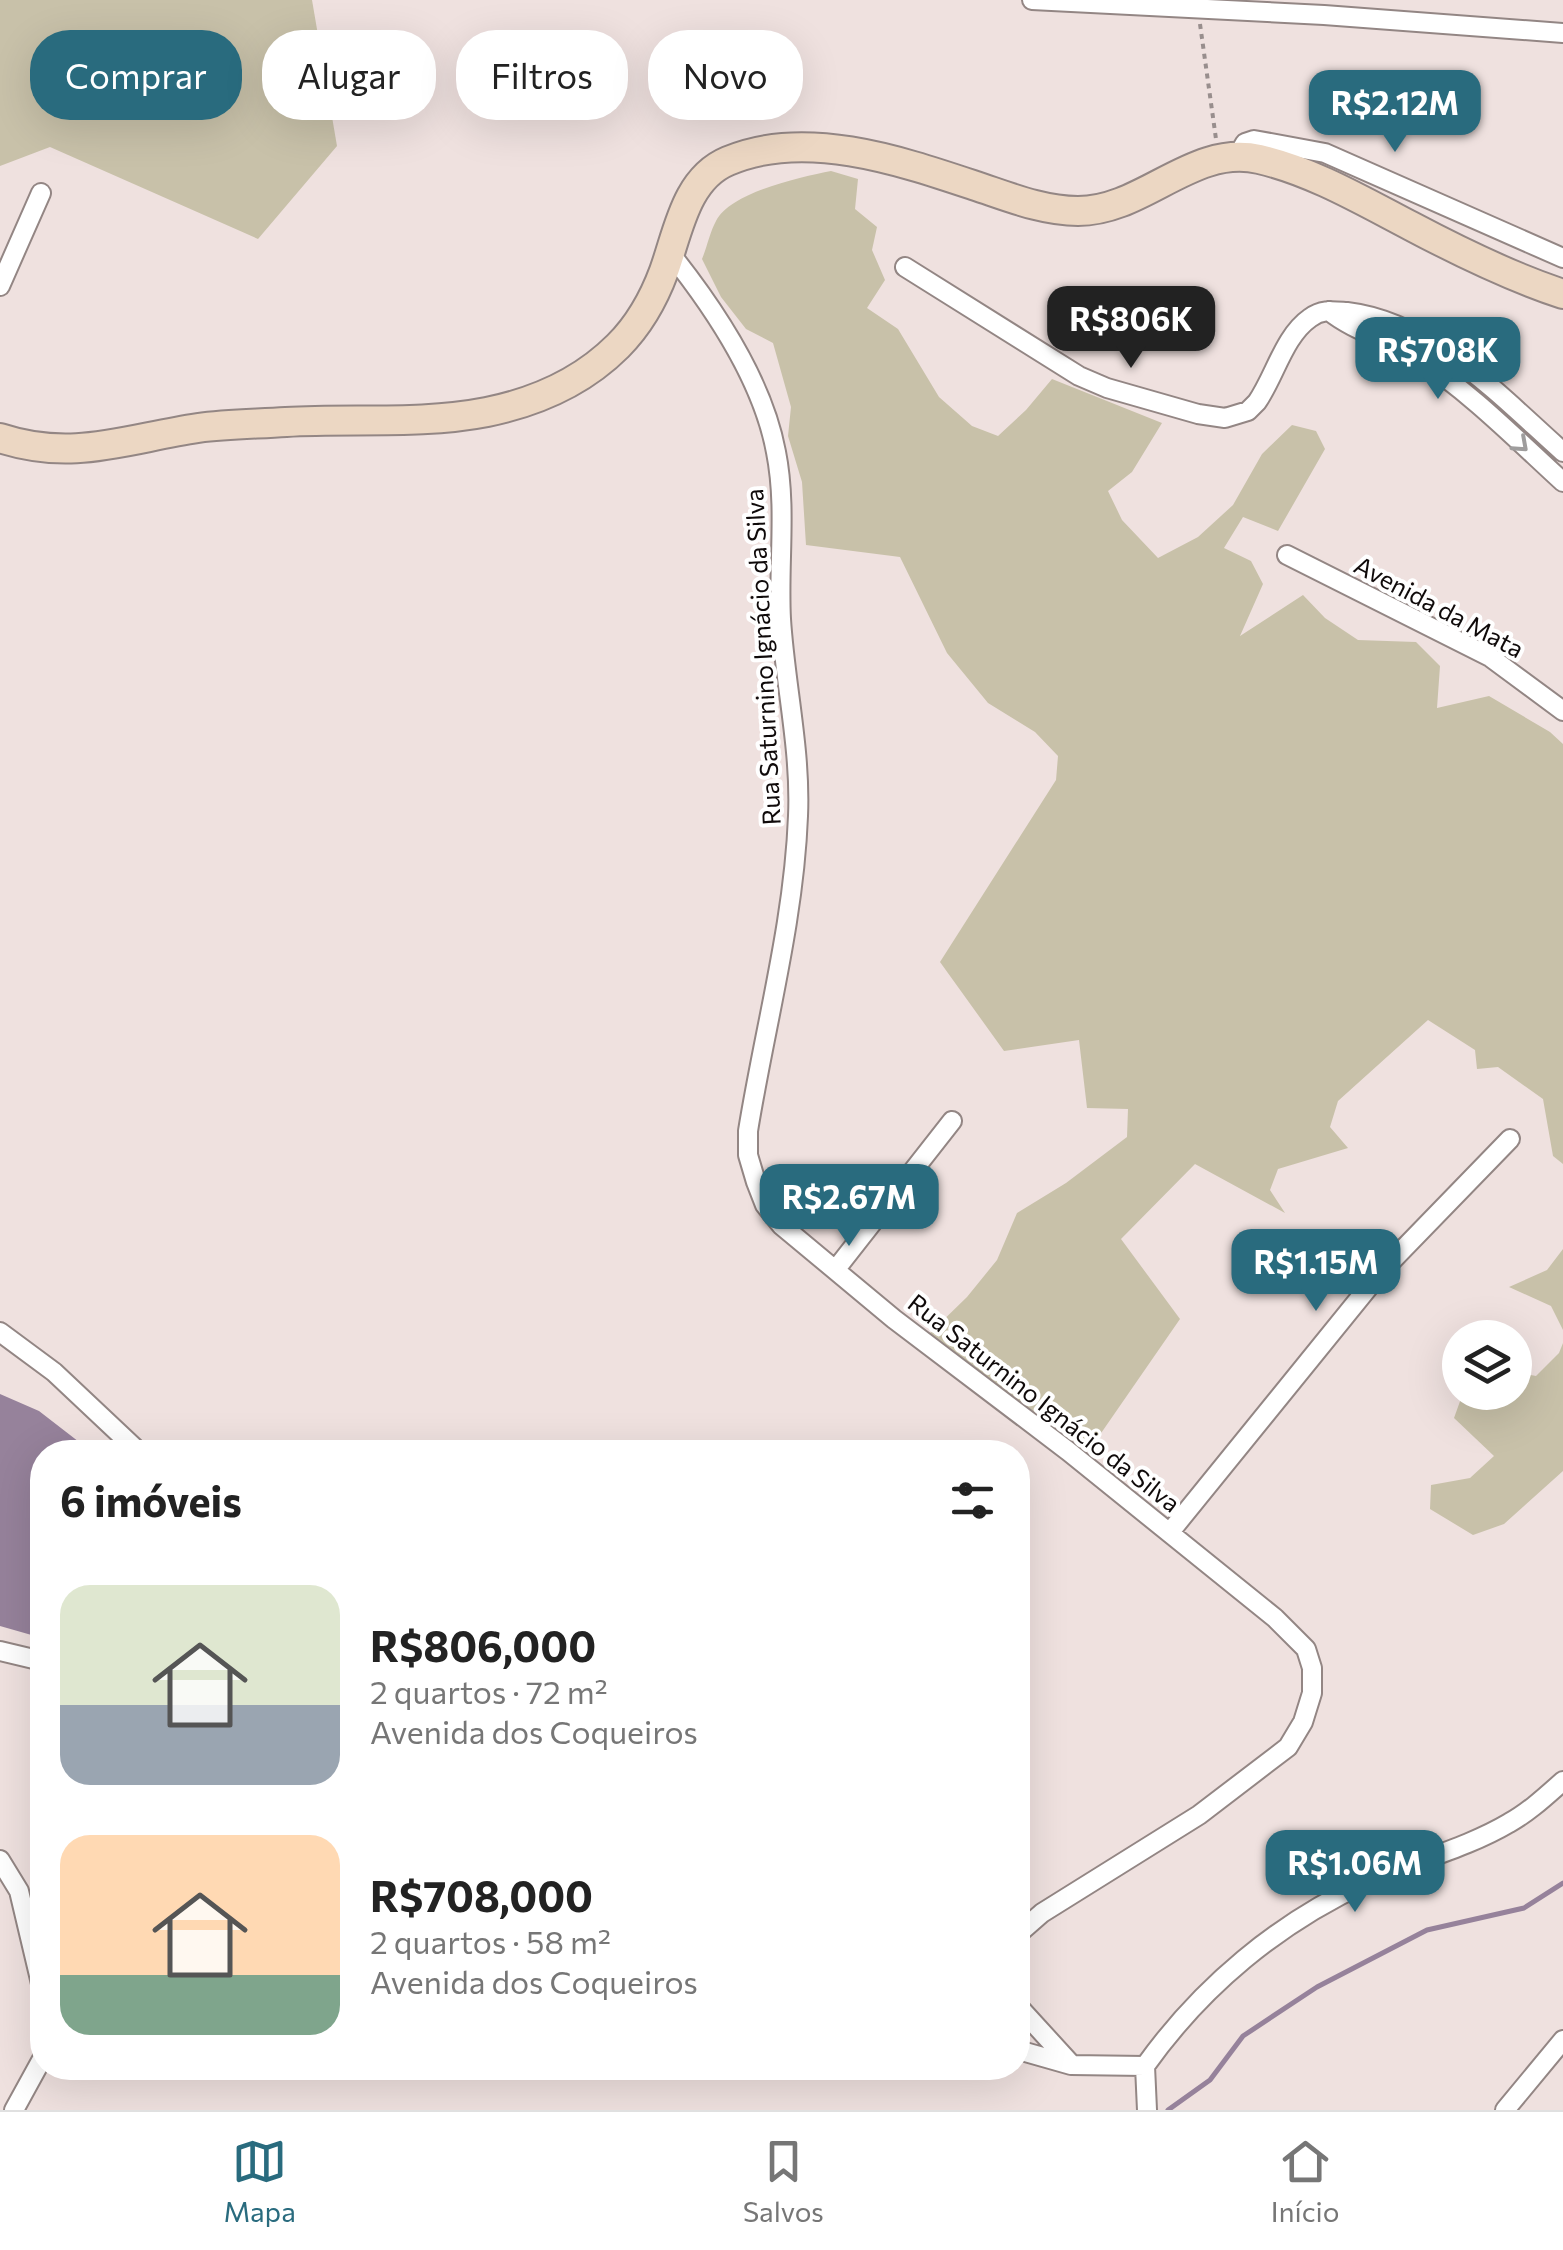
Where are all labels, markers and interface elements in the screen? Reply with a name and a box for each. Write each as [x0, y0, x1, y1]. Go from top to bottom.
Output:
chip: Comprar [30, 30, 242, 120]
chip: Alugar [262, 30, 436, 120]
chip: Filtros [456, 30, 628, 120]
chip: Novo [648, 30, 803, 120]
pin: R$2.12M [1303, 70, 1487, 155]
text: R$2.12M [1331, 82, 1459, 122]
pin: R$806K [1050, 286, 1212, 371]
text: R$806K [1069, 298, 1193, 338]
pin: R$708K [1357, 317, 1519, 402]
text: R$708K [1377, 329, 1499, 369]
one-way arrow [1510, 433, 1528, 451]
street label: Rua Saturnino Ignácio da Silva [738, 488, 786, 826]
street label: Avenida da Mata [1350, 549, 1529, 663]
pin: R$2.67M [757, 1164, 941, 1249]
text: R$2.67M [782, 1176, 916, 1216]
pin: R$1.15M [1224, 1229, 1408, 1314]
text: R$1.15M [1253, 1241, 1379, 1281]
street label: Rua Saturnino Ignácio da Silva [903, 1287, 1187, 1518]
map controls [1442, 1320, 1532, 1410]
button: layers [1442, 1320, 1532, 1410]
icon: filters [945, 1473, 1000, 1528]
text: 6 imóveis [60, 1474, 242, 1526]
text: R$806,000 [370, 1619, 596, 1671]
icon: home [140, 1625, 260, 1745]
text: 2 quartos · 72 m² [370, 1671, 608, 1711]
text: Avenida dos Coqueiros [370, 1711, 698, 1751]
pin: R$1.06M [1263, 1830, 1447, 1915]
text: R$1.06M [1288, 1842, 1422, 1882]
text: R$708,000 [370, 1869, 593, 1921]
icon: home [140, 1875, 260, 1995]
text: 2 quartos · 58 m² [370, 1921, 611, 1961]
text: Avenida dos Coqueiros [370, 1961, 698, 2001]
tab: Mapa [223, 2134, 296, 2228]
tab: Salvos [743, 2134, 824, 2228]
tab: Início [1271, 2134, 1340, 2228]

